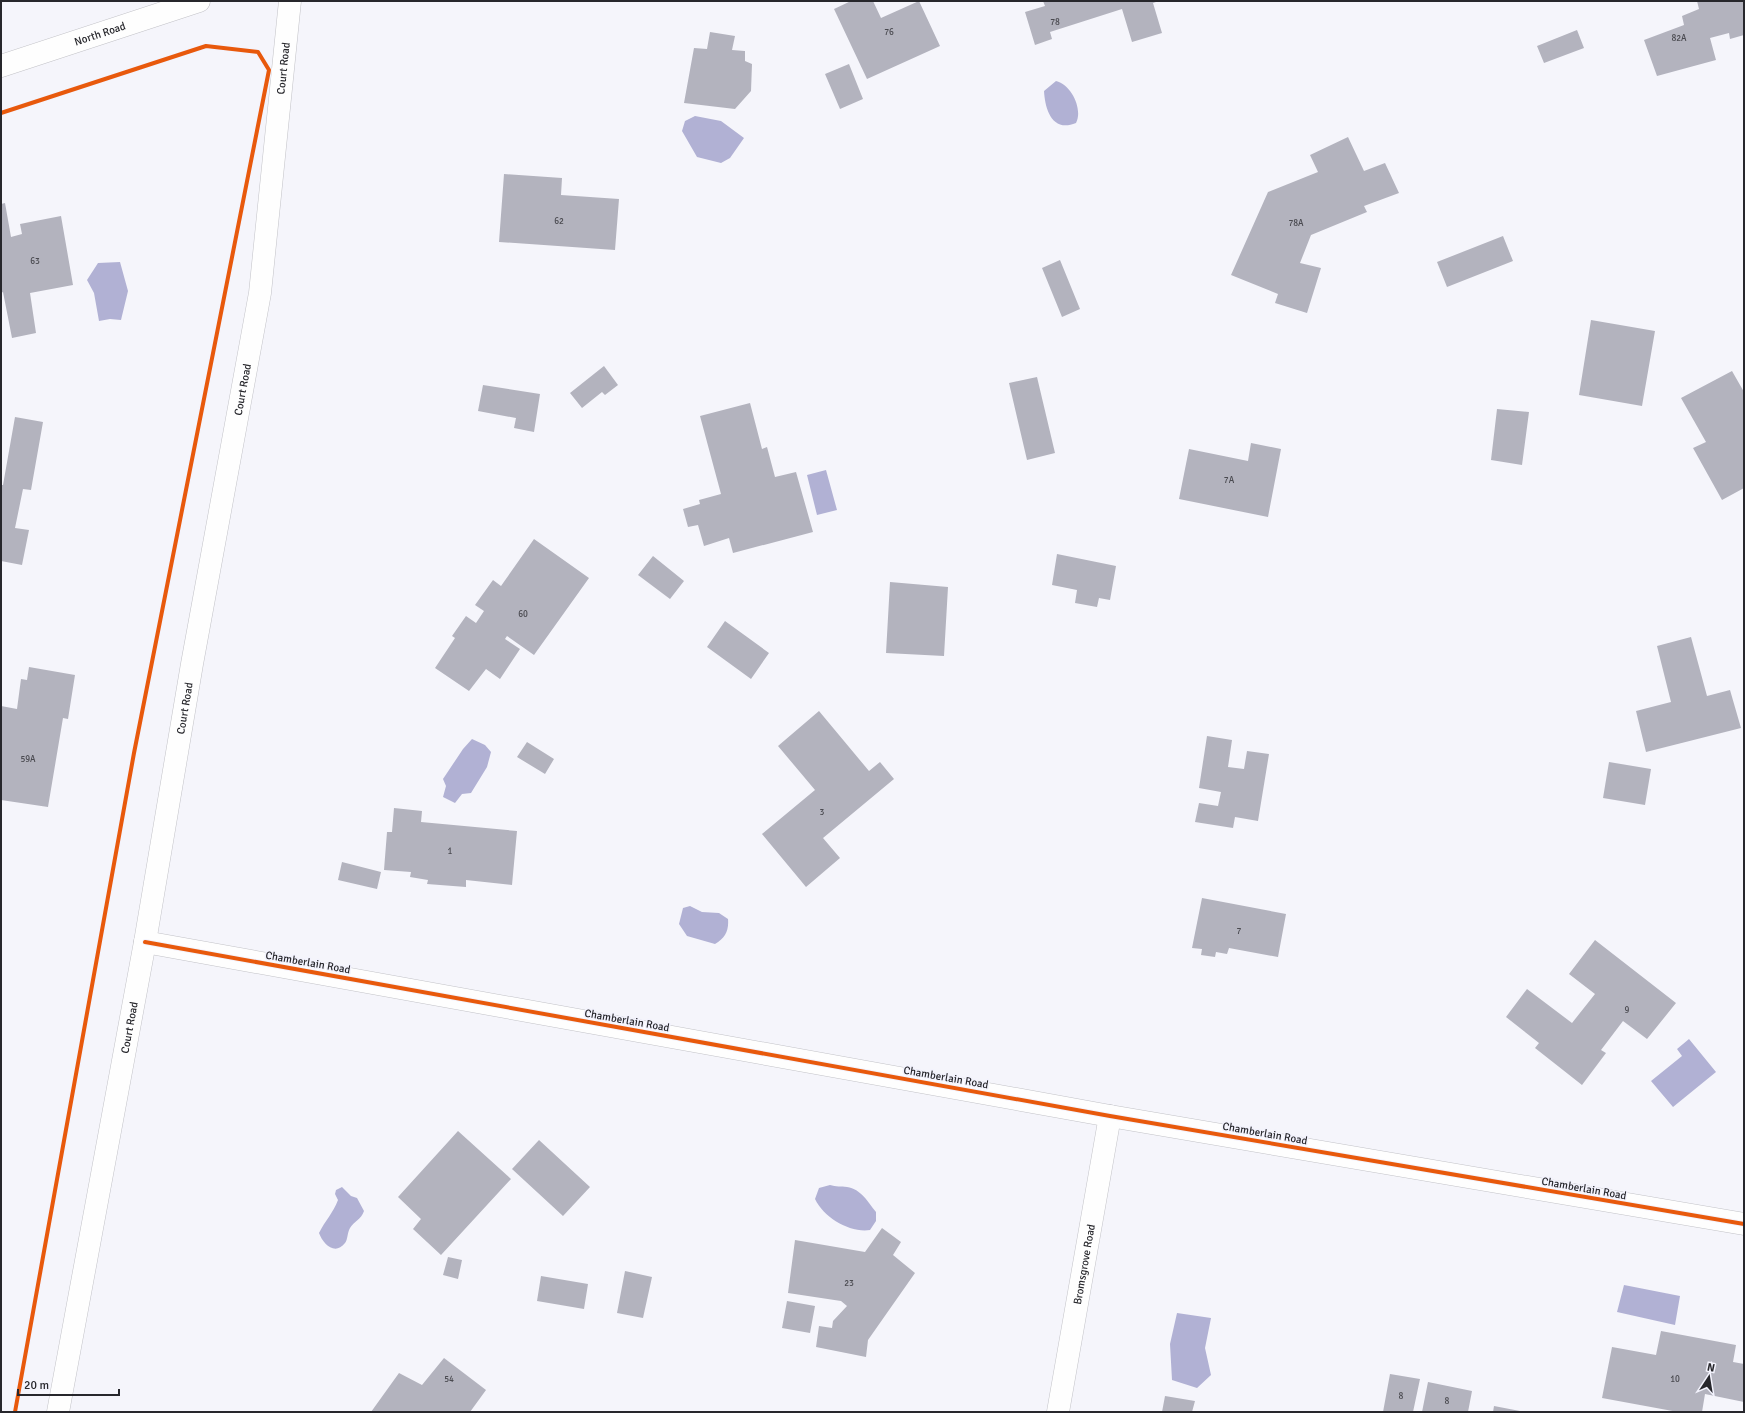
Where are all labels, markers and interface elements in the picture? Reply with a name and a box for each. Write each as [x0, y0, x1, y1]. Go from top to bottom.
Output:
house number: 78 [1050, 17, 1060, 28]
street label: North Road [73, 19, 127, 49]
house number: 76 [884, 27, 894, 38]
house number: 82A [1671, 33, 1687, 44]
street label: Court Road [274, 41, 293, 95]
house number: 62 [554, 216, 564, 227]
house number: 78A [1288, 218, 1304, 229]
house number: 63 [30, 256, 40, 267]
street label: Court Road [232, 362, 254, 417]
house number: 7A [1224, 475, 1235, 486]
house number: 60 [518, 609, 528, 620]
street label: Court Road [174, 681, 196, 735]
house number: 59A [20, 754, 36, 765]
house number: 3 [820, 807, 825, 818]
house number: 1 [448, 846, 453, 857]
house number: 7 [1237, 926, 1242, 937]
street label: Chamberlain Road [264, 949, 352, 976]
street label: Court Road [118, 1000, 141, 1055]
house number: 9 [1625, 1005, 1630, 1016]
street label: Chamberlain Road [583, 1007, 671, 1034]
street label: Chamberlain Road [902, 1064, 990, 1091]
street label: Chamberlain Road [1221, 1120, 1309, 1147]
street label: Chamberlain Road [1540, 1175, 1628, 1202]
street label: Bromsgrove Road [1071, 1223, 1098, 1306]
house number: 23 [844, 1278, 854, 1289]
north arrow [1689, 1357, 1729, 1397]
text: N [1706, 1361, 1716, 1375]
scale bar [18, 1371, 119, 1397]
house number: 54 [444, 1374, 454, 1385]
house number: 10 [1670, 1374, 1680, 1385]
text: 20 m [24, 1378, 49, 1393]
house number: 8 [1399, 1391, 1404, 1402]
house number: 8 [1445, 1396, 1450, 1407]

